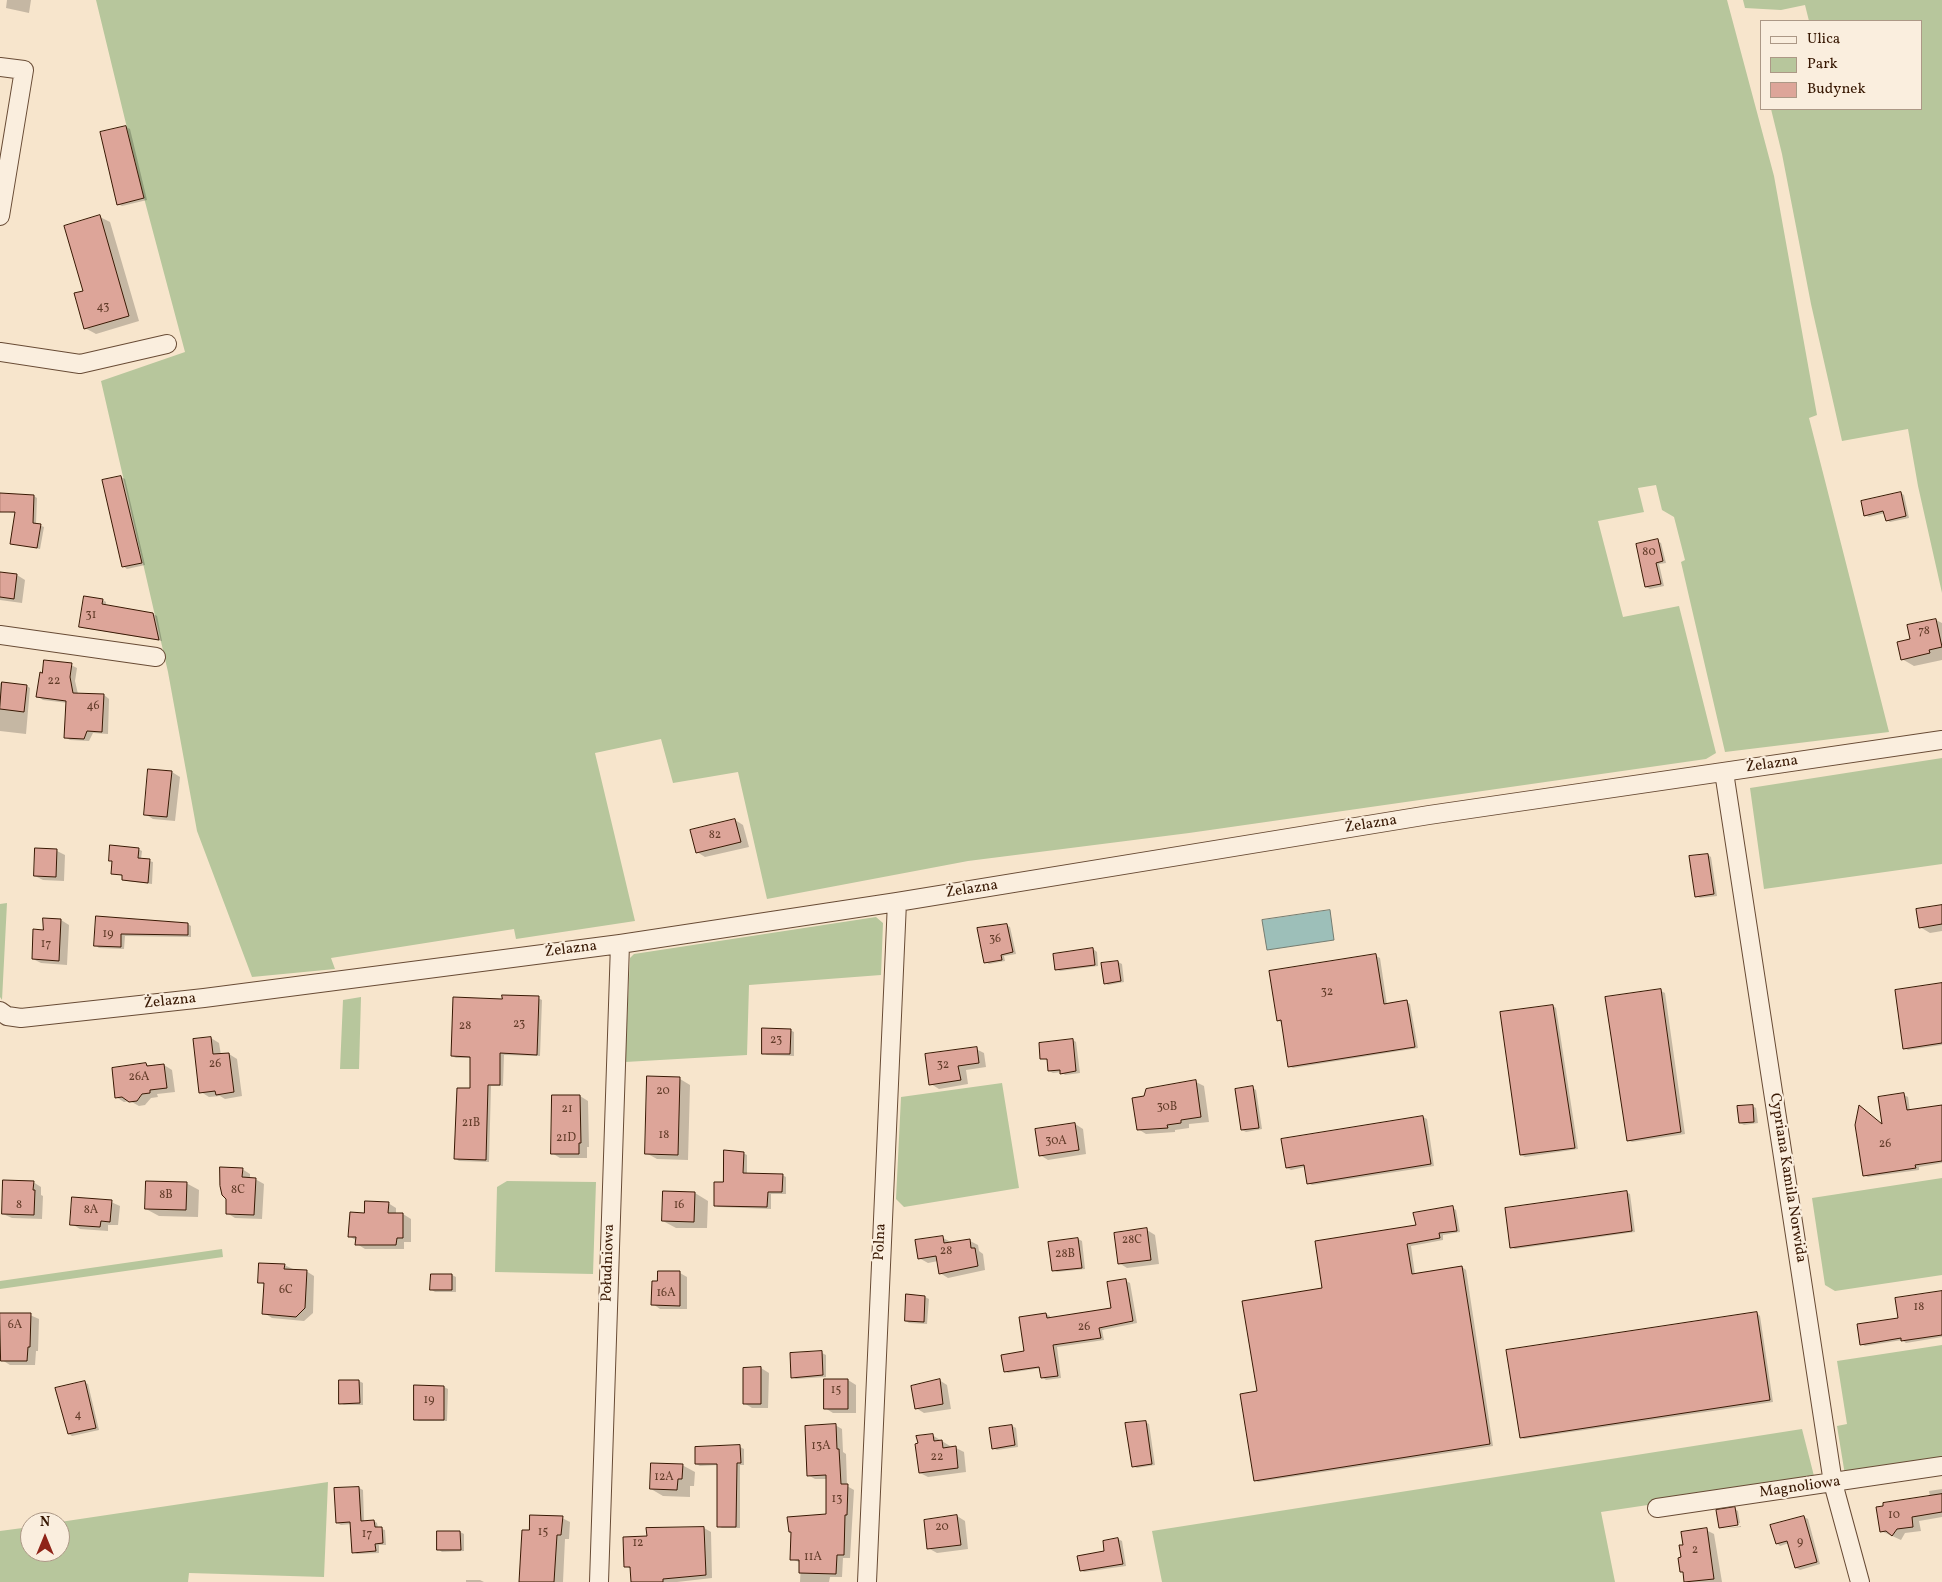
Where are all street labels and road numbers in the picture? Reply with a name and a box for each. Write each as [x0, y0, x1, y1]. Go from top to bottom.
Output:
street label: Żelazna [1745, 752, 1799, 778]
street label: Żelazna [1344, 812, 1398, 838]
street label: Żelazna [945, 877, 999, 903]
street label: Żelazna [544, 938, 598, 962]
street label: Żelazna [143, 990, 197, 1014]
street label: Cypriana Kamila Norwida [1765, 1092, 1809, 1264]
street label: Polna [871, 1223, 891, 1261]
street label: Południowa [599, 1224, 619, 1302]
street label: Magnoliowa [1758, 1473, 1842, 1503]

